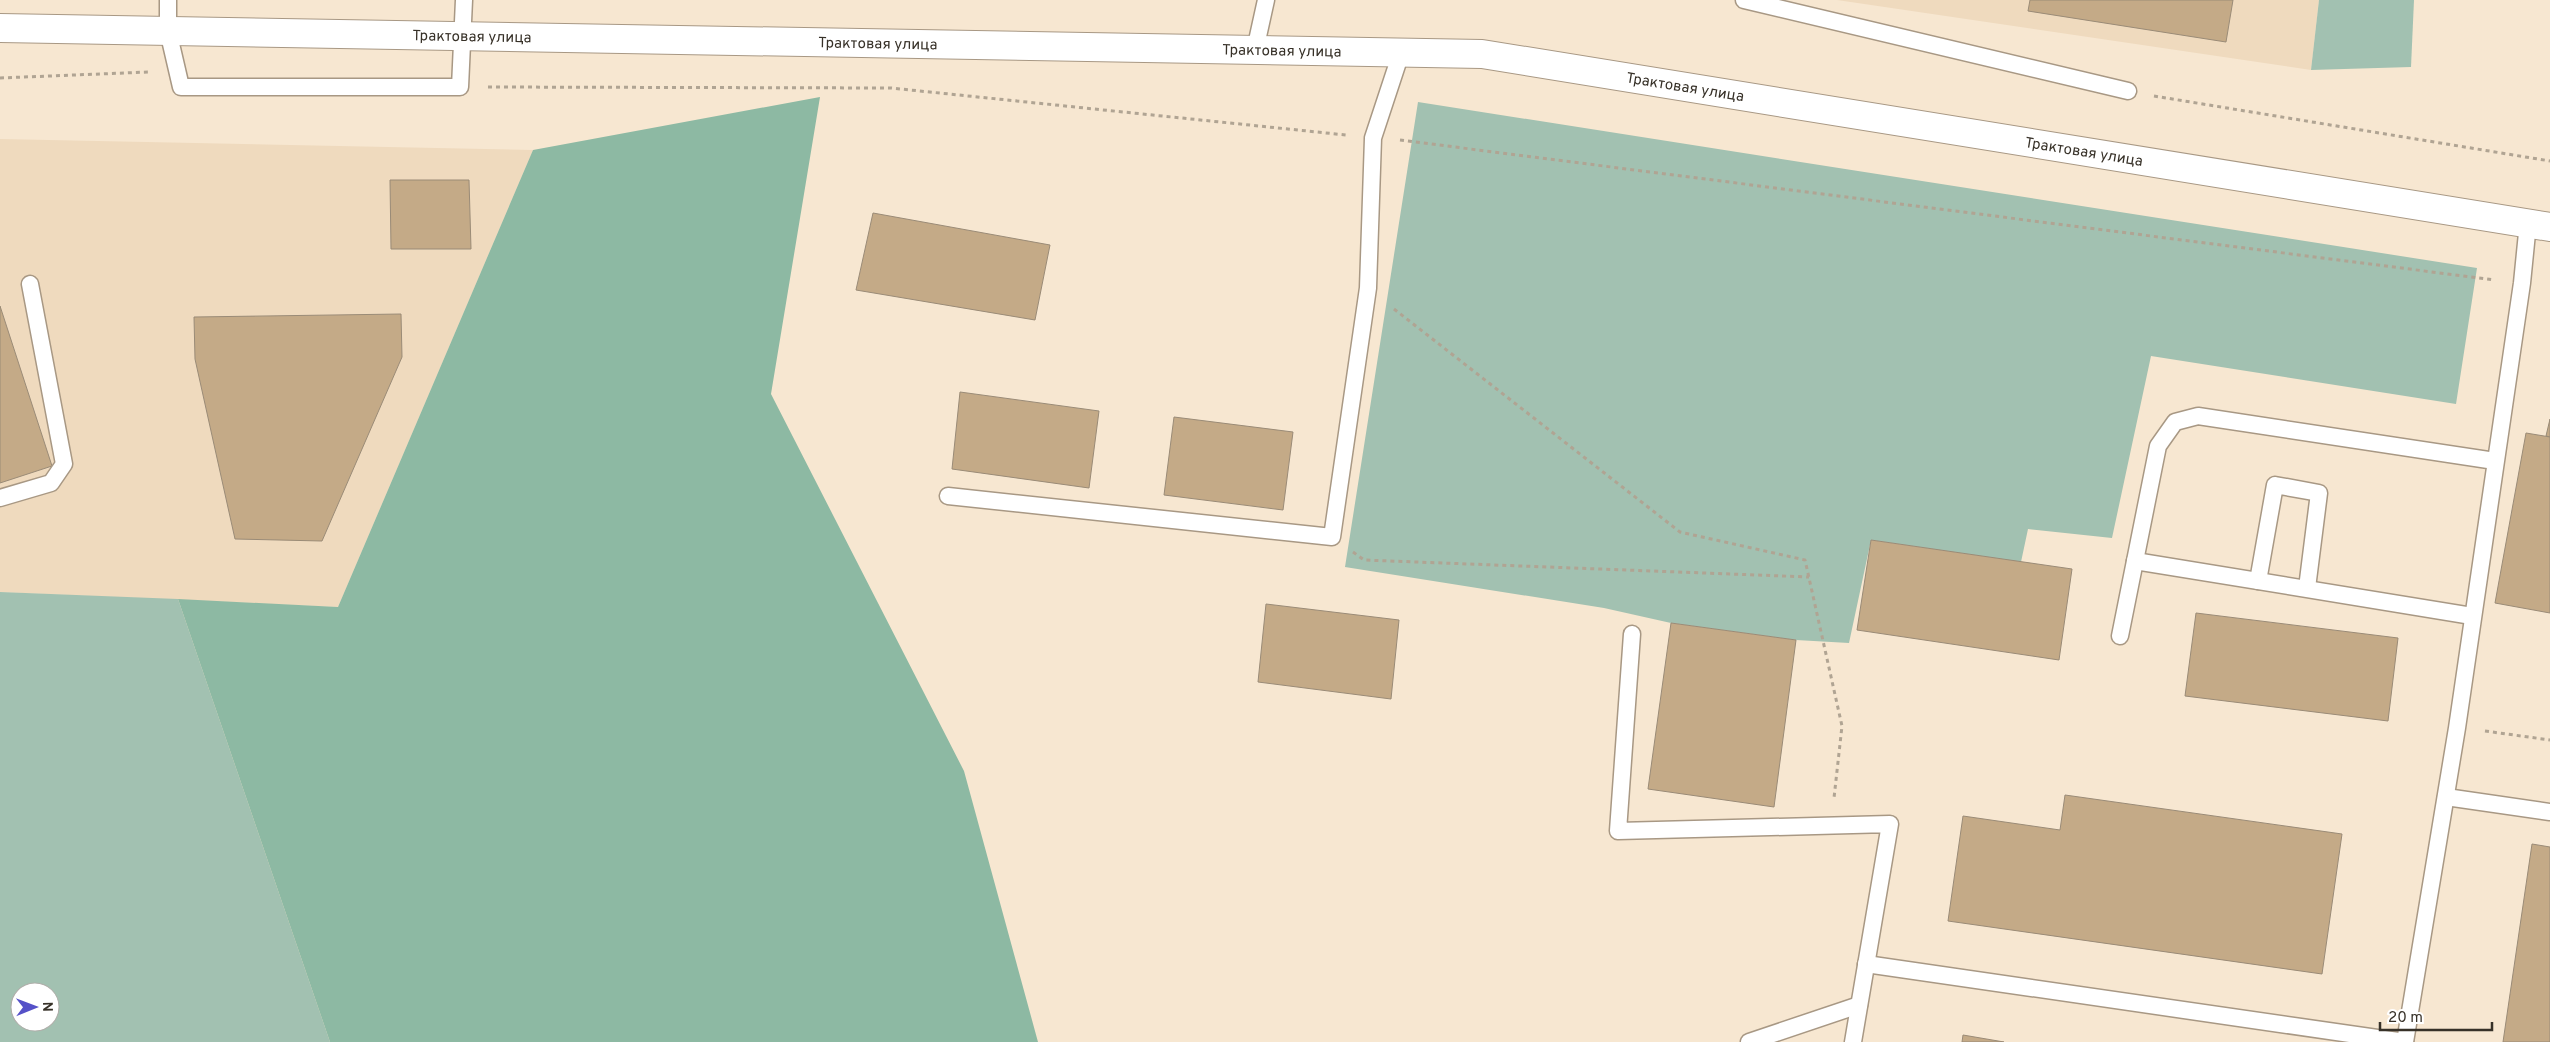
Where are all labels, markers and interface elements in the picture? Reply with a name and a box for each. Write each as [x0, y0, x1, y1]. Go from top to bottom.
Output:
street label: Трактовая улица [412, 27, 532, 48]
street label: Трактовая улица [818, 34, 938, 55]
street label: Трактовая улица [1222, 41, 1342, 63]
street label: Трактовая улица [1624, 69, 1745, 107]
street label: Трактовая улица [2023, 134, 2144, 172]
north arrow [10, 982, 60, 1032]
scale bar [2380, 1000, 2492, 1032]
text: N [38, 1002, 55, 1012]
text: 20 m [2388, 1009, 2423, 1028]

